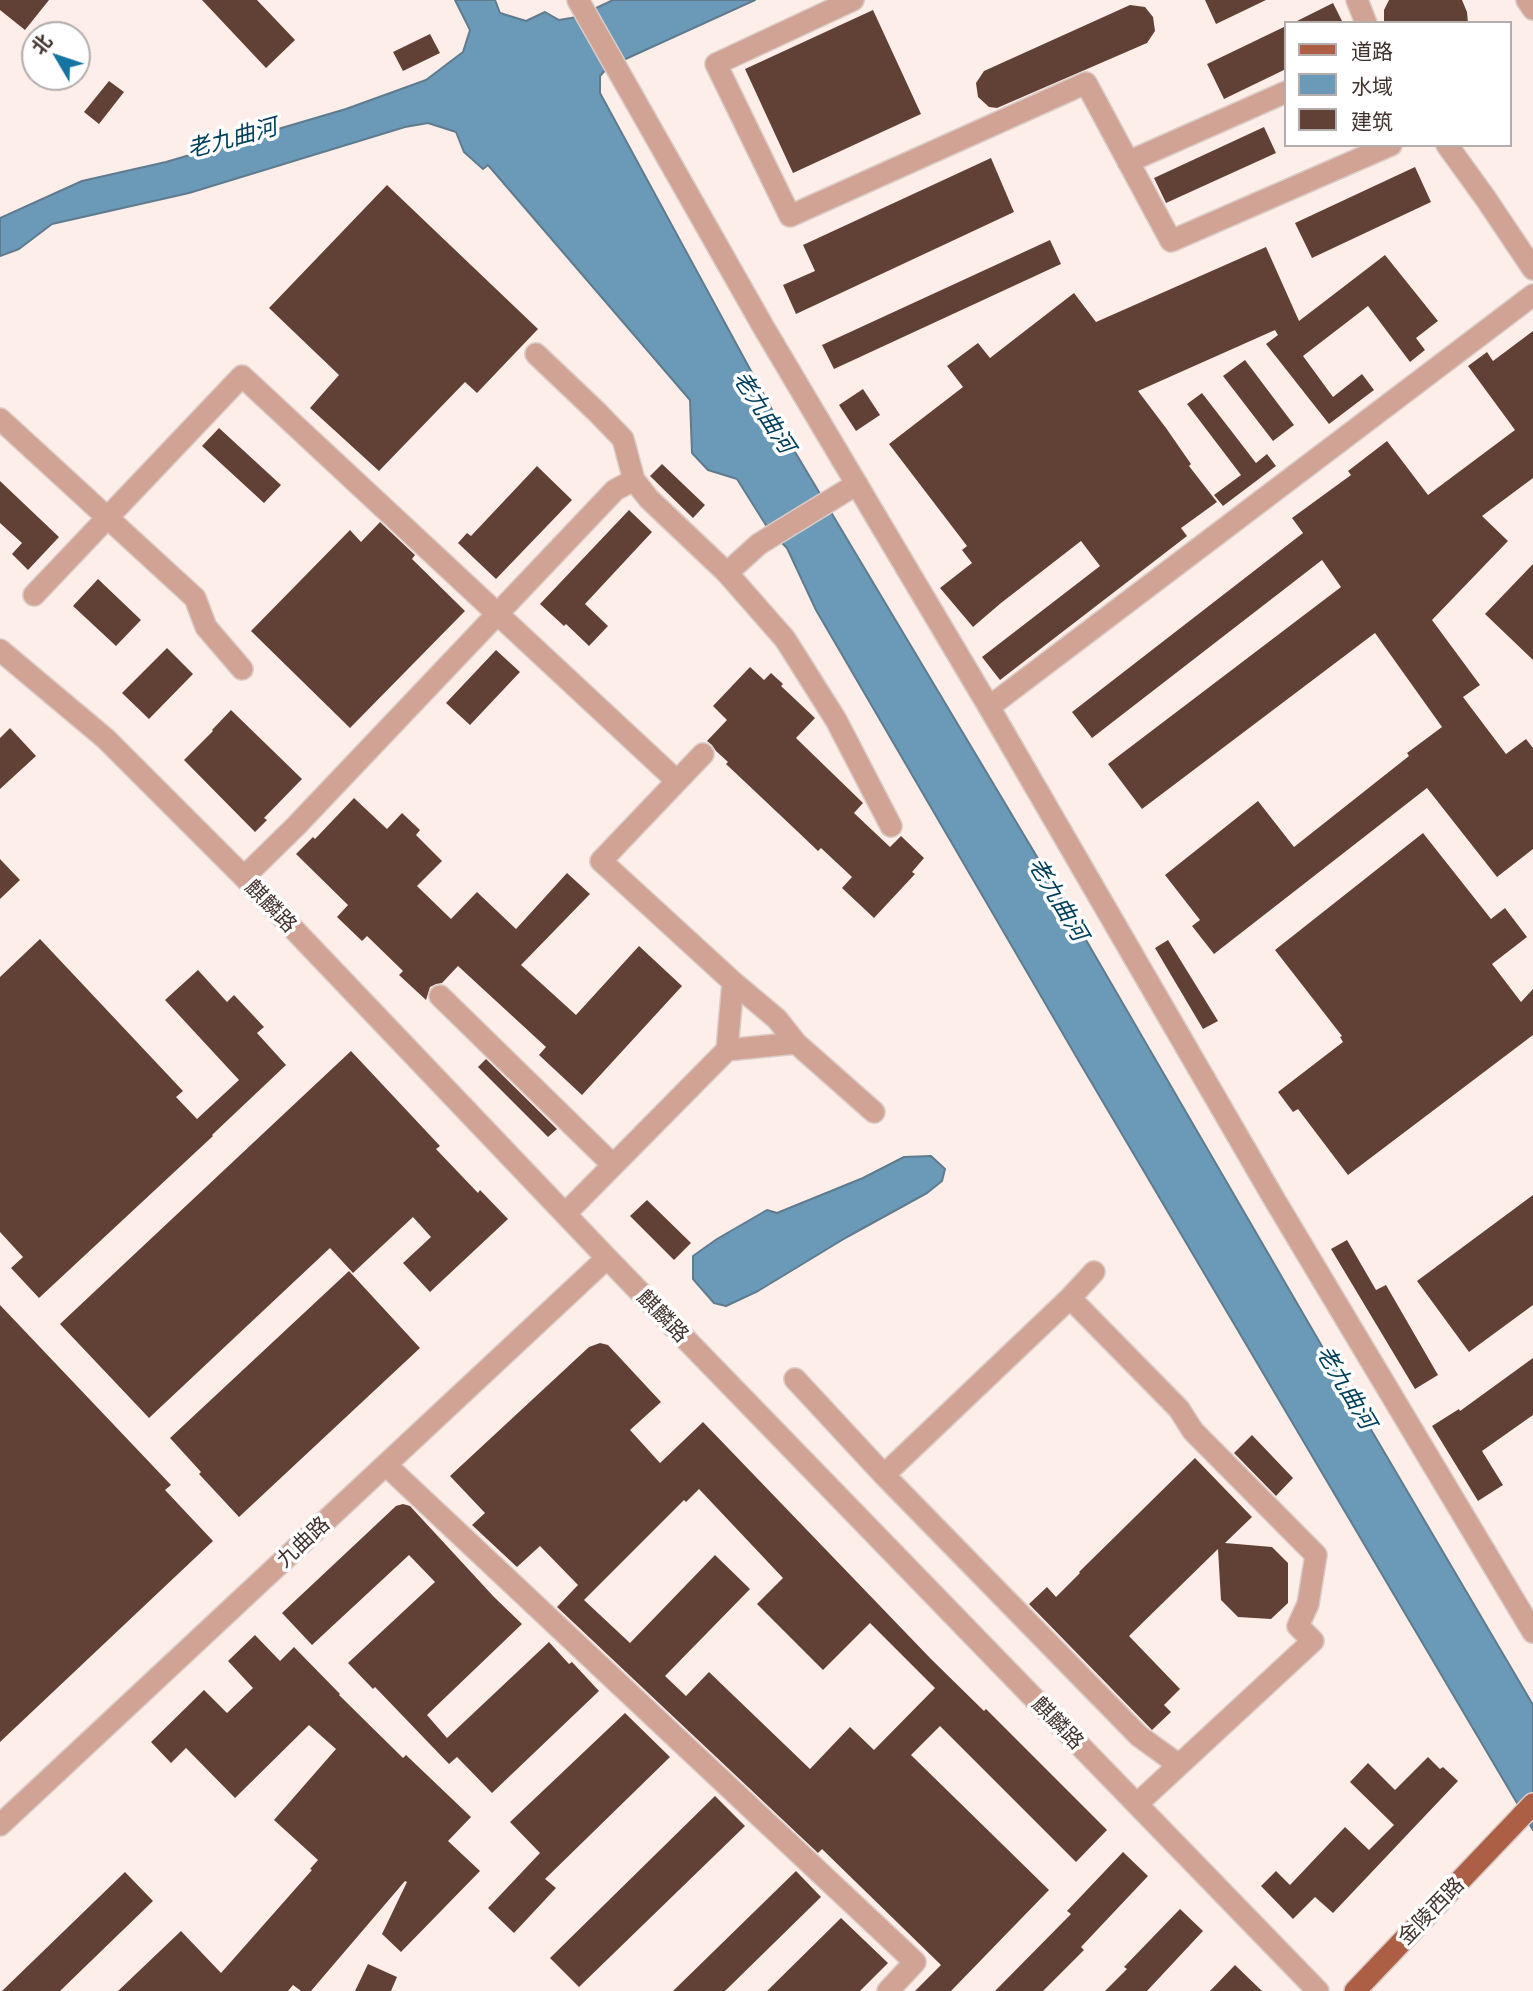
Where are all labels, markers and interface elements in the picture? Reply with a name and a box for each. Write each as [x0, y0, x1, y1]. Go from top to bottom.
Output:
north arrow [21, 21, 91, 91]
legend [1284, 21, 1512, 147]
text: 北 [26, 29, 56, 58]
text: 道路 [1351, 38, 1393, 63]
text: 水域 [1351, 73, 1393, 98]
text: 建筑 [1351, 108, 1393, 133]
water label: 老九曲河 [184, 113, 280, 163]
water label: 老九曲河 [727, 366, 801, 458]
water label: 老九曲河 [1022, 852, 1094, 946]
street label: 麒麟路 [240, 875, 302, 937]
street label: 麒麟路 [632, 1285, 694, 1347]
water label: 老九曲河 [1310, 1340, 1382, 1434]
street label: 九曲路 [271, 1511, 335, 1573]
street label: 麒麟路 [1027, 1692, 1089, 1754]
street label: 金陵西路 [1393, 1872, 1469, 1950]

